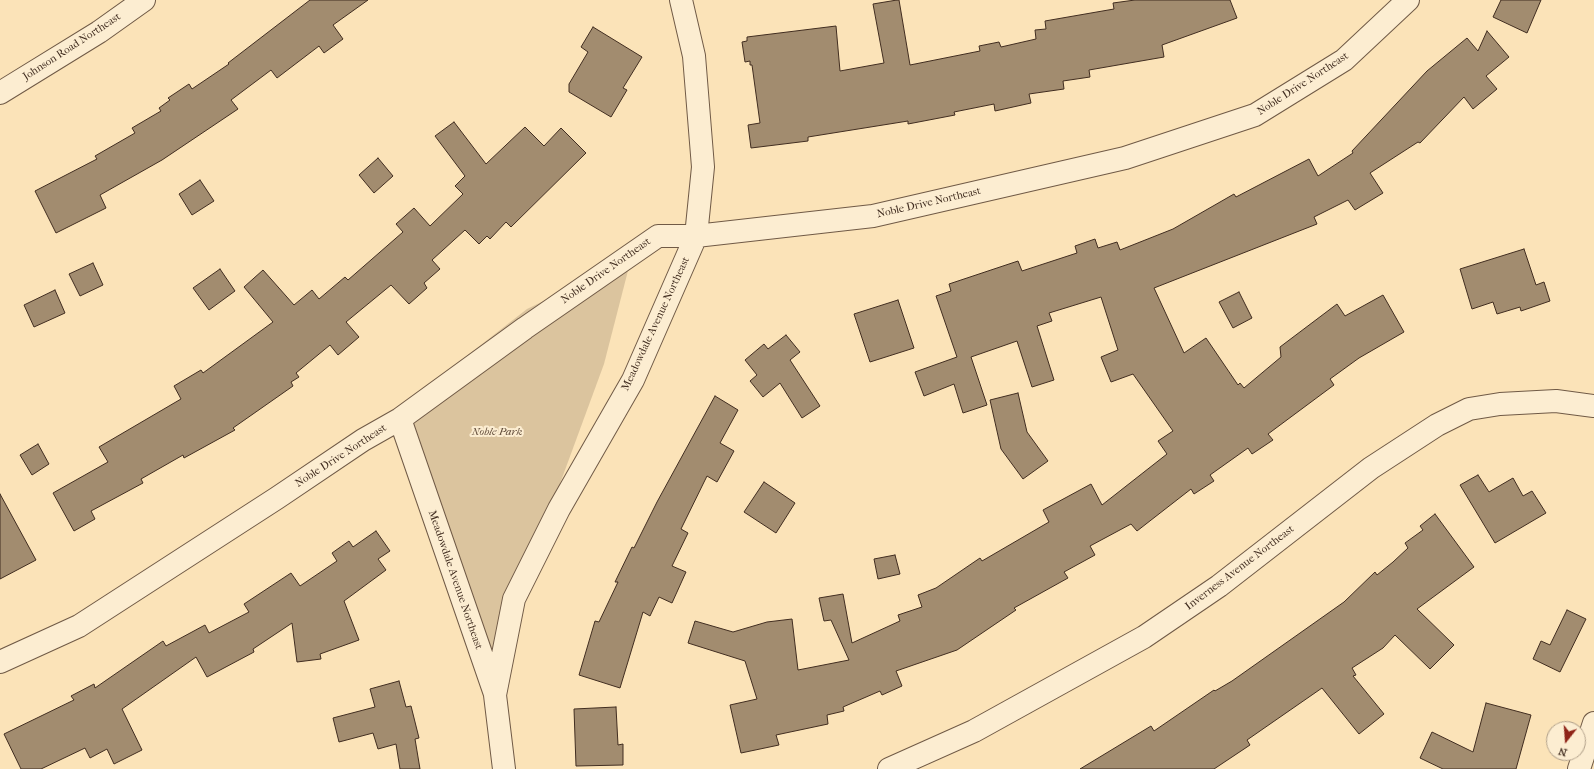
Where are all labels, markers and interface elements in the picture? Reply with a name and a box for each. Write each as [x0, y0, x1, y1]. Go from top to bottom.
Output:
street label: Johnson Road Northeast [21, 10, 123, 84]
street label: Noble Drive Northeast [1255, 50, 1351, 118]
street label: Noble Drive Northeast [876, 185, 982, 221]
street label: Noble Drive Northeast [559, 235, 653, 307]
street label: Meadowdale Avenue Northeast [619, 255, 693, 393]
street label: Noble Drive Northeast [293, 422, 389, 490]
park label: Noble Park [472, 425, 522, 439]
street label: Meadowdale Avenue Northeast [425, 509, 485, 651]
street label: Inverness Avenue Northeast [1183, 523, 1297, 613]
north arrow [1546, 721, 1586, 761]
text: N [1557, 745, 1569, 759]

